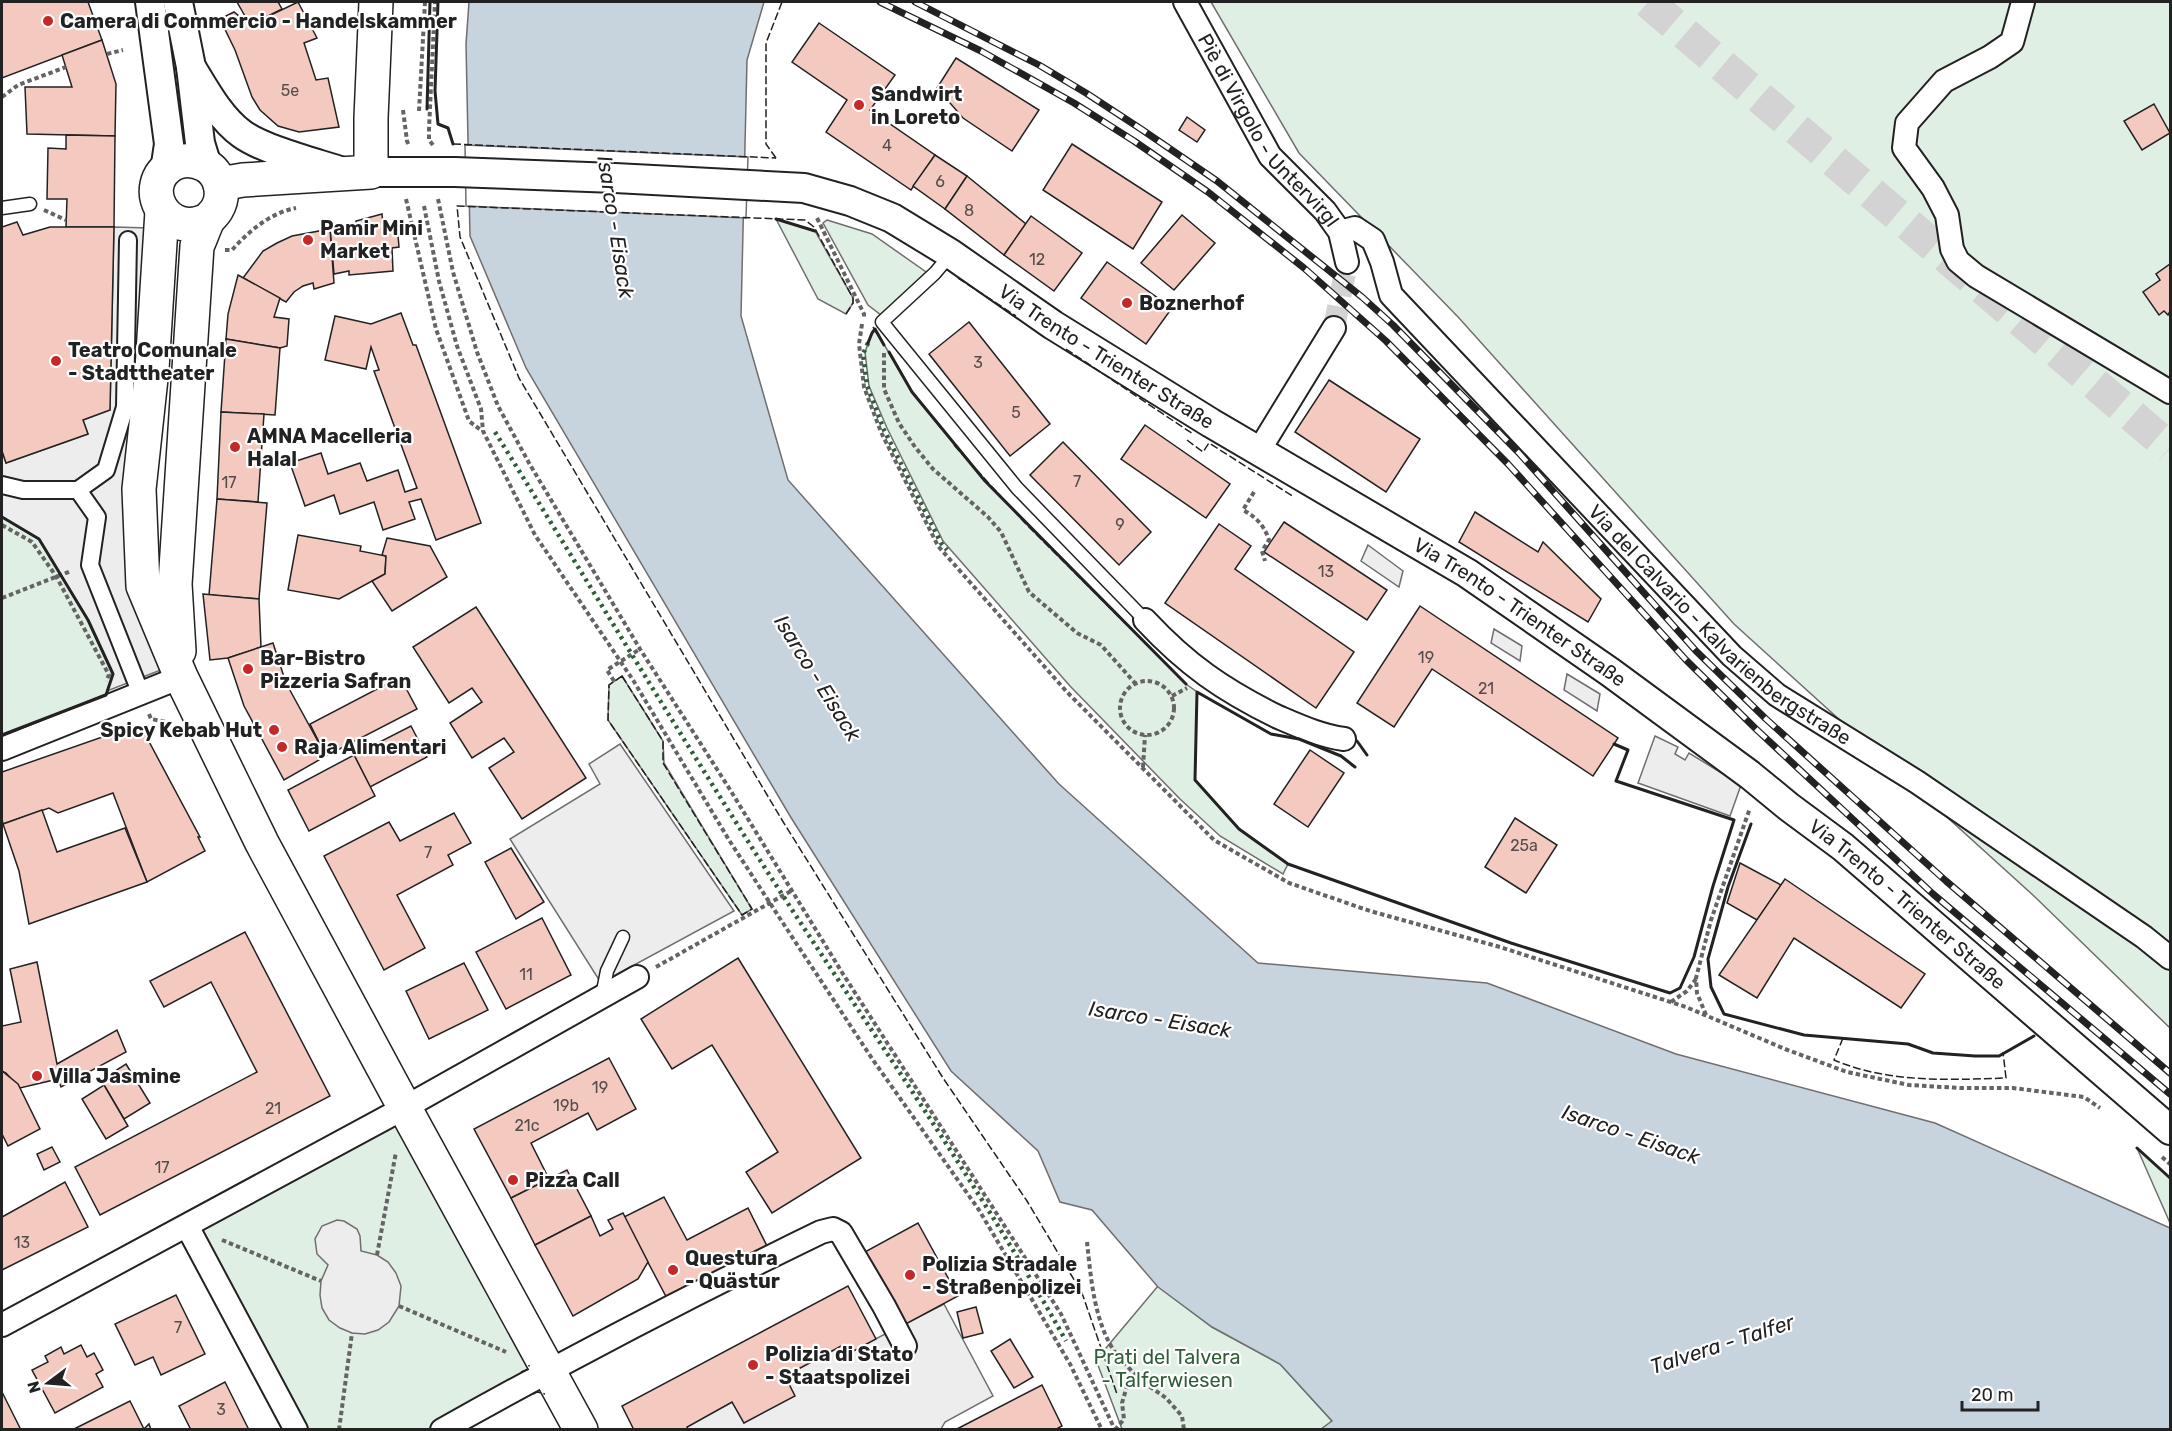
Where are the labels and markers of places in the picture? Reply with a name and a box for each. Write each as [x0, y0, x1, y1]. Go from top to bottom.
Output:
place label: Camera di Commercio - Handelskammer [60, 9, 457, 33]
marker: Camera di Commercio - Handelskammer [41, 14, 55, 28]
place label: Sandwirt in Loreto [871, 82, 962, 129]
marker: Sandwirt in Loreto [852, 98, 866, 112]
place label: Pamir Mini Market [320, 216, 423, 263]
marker: Pamir Mini Market [301, 233, 315, 247]
place label: Boznerhof [1139, 291, 1244, 315]
marker: Boznerhof [1120, 296, 1134, 310]
place label: Teatro Comunale - Stadttheater [68, 338, 237, 385]
marker: Teatro Comunale - Stadttheater [49, 354, 63, 368]
place label: AMNA Macelleria Halal [247, 424, 412, 471]
marker: AMNA Macelleria Halal [228, 440, 242, 454]
place label: Bar-Bistro Pizzeria Safran [260, 646, 411, 693]
marker: Bar-Bistro Pizzeria Safran [241, 662, 255, 676]
place label: Spicy Kebab Hut [100, 718, 262, 742]
marker: Spicy Kebab Hut [267, 723, 281, 737]
place label: Raja Alimentari [294, 735, 447, 759]
marker: Raja Alimentari [275, 740, 289, 754]
place label: Villa Jasmine [49, 1064, 181, 1088]
marker: Villa Jasmine [30, 1069, 44, 1083]
place label: Pizza Call [525, 1168, 620, 1192]
marker: Pizza Call [506, 1173, 520, 1187]
place label: Questura - Quästur [685, 1246, 780, 1293]
place label: Polizia Stradale - Straßenpolizei [922, 1252, 1081, 1299]
marker: Questura - Quästur [666, 1263, 680, 1277]
marker: Polizia Stradale - Straßenpolizei [903, 1268, 917, 1282]
place label: Polizia di Stato - Staatspolizei [765, 1342, 913, 1389]
marker: Polizia di Stato - Staatspolizei [746, 1358, 760, 1372]

